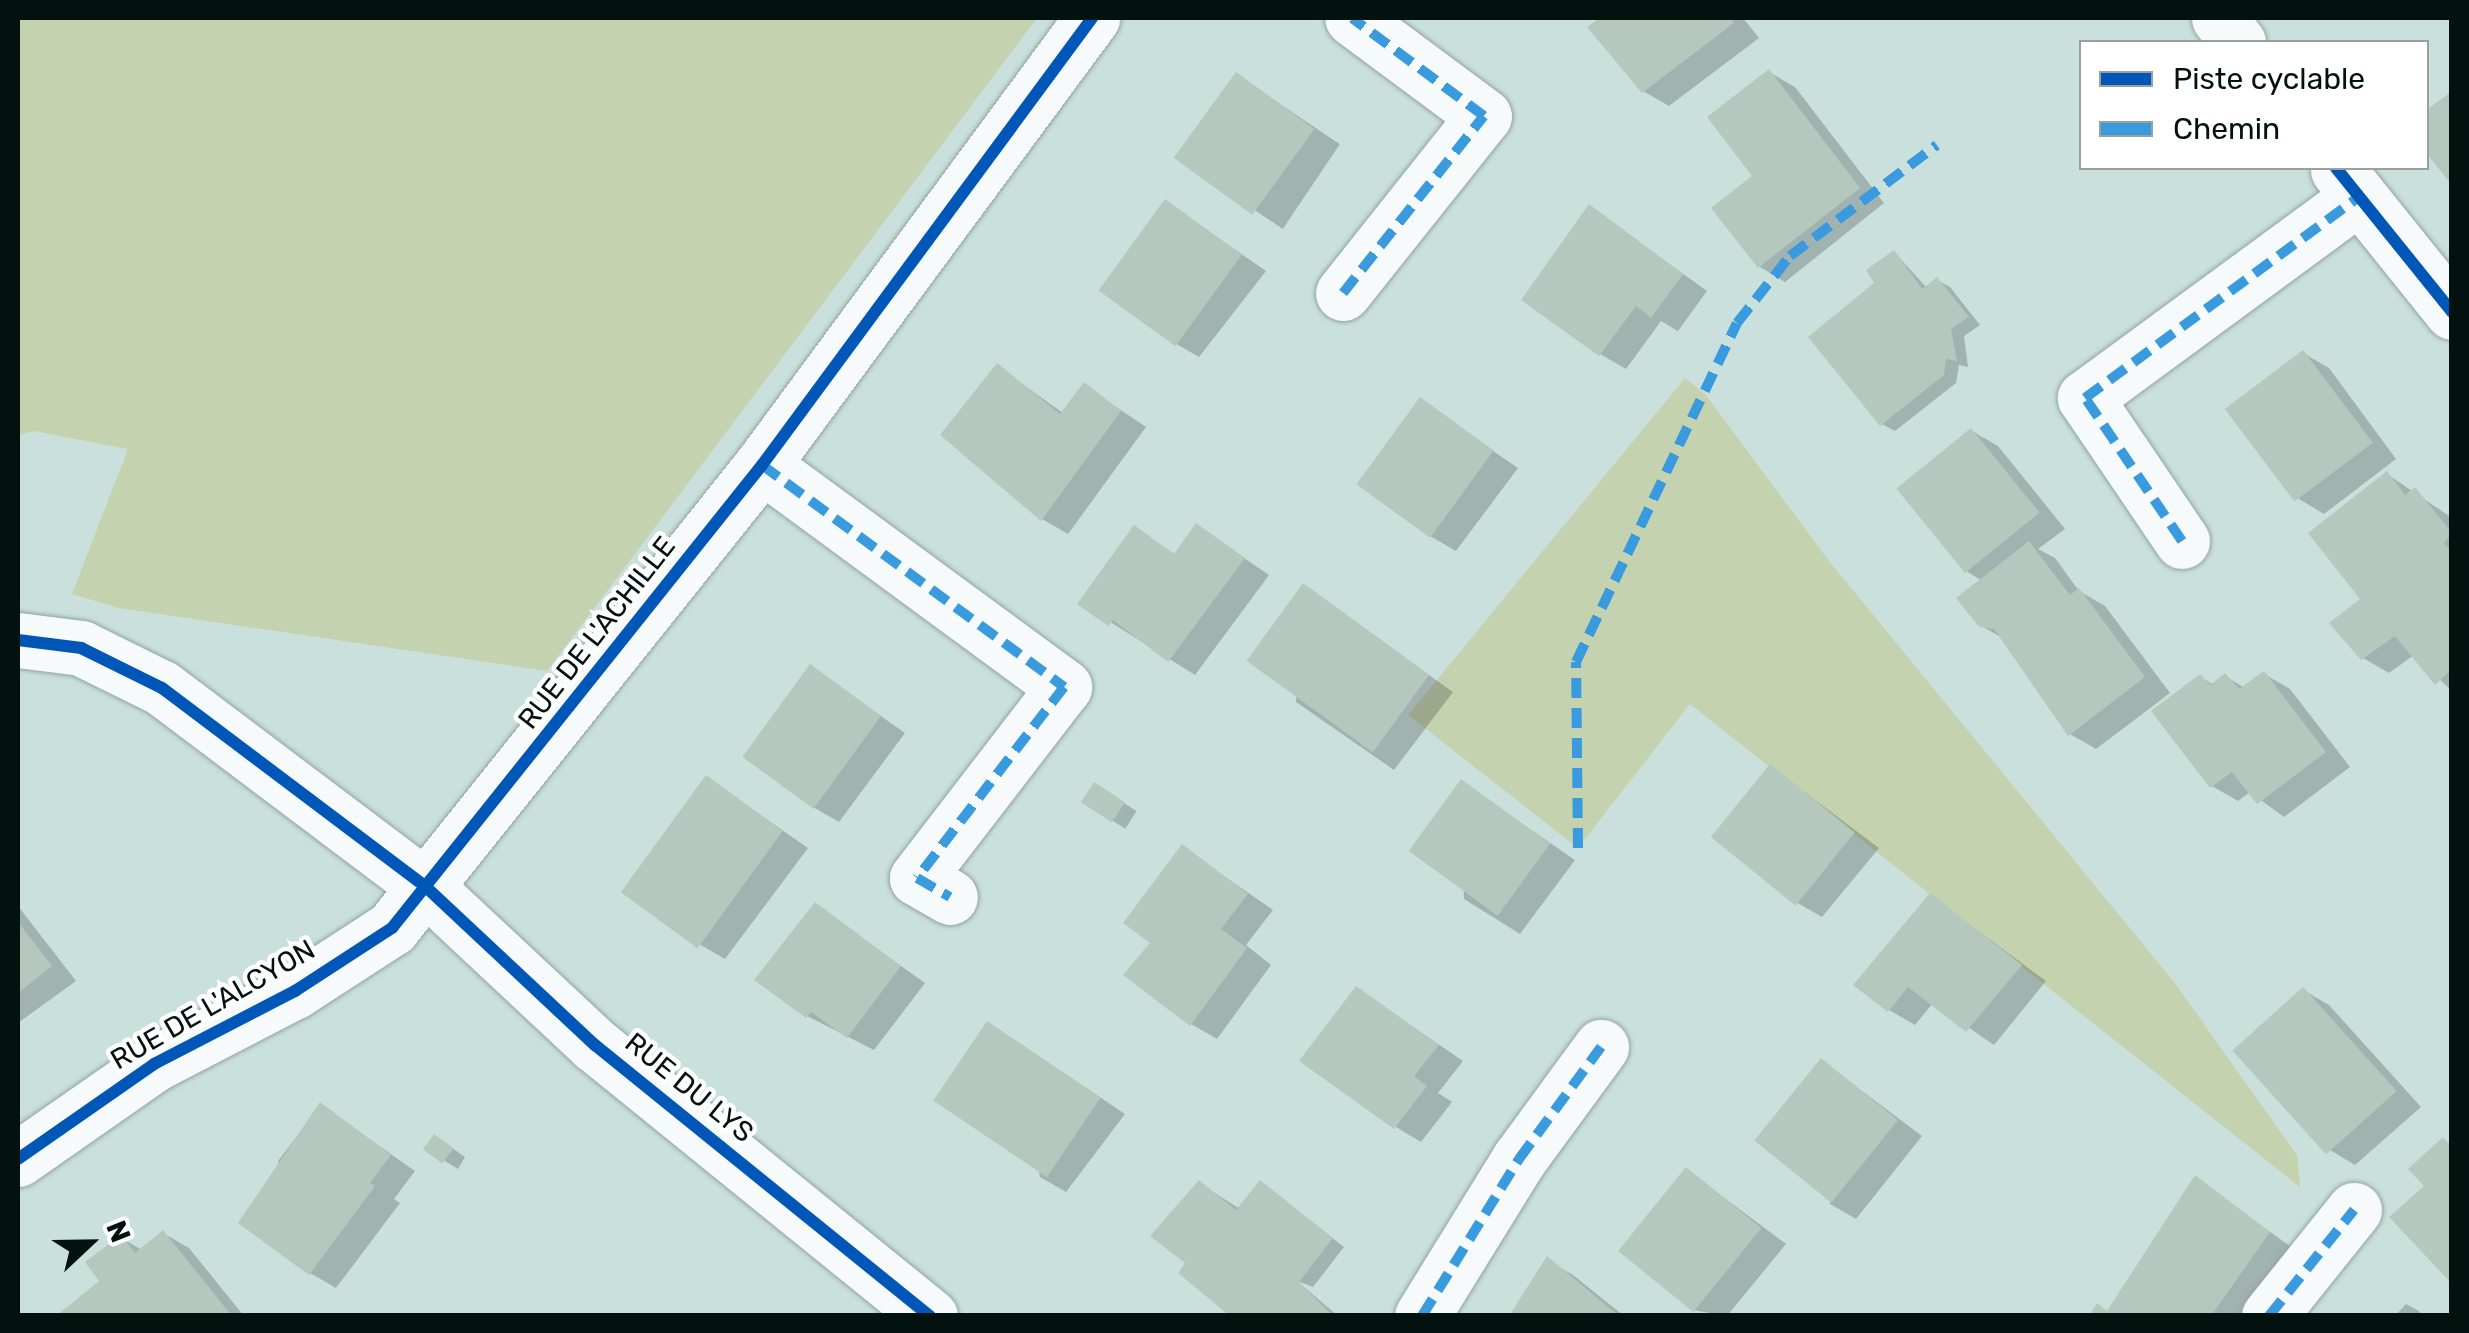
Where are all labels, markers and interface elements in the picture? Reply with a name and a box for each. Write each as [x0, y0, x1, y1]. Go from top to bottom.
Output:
legend [2079, 40, 2429, 170]
text: Piste cyclable [2173, 61, 2365, 97]
text: Chemin [2173, 111, 2280, 147]
street label: RUE DE L'ACHILLE [511, 530, 683, 736]
street label: RUE DE L'ALCYON [105, 933, 321, 1077]
street label: RUE DU LYS [618, 1026, 760, 1150]
north arrow [40, 1193, 140, 1293]
text: N [99, 1216, 137, 1247]

